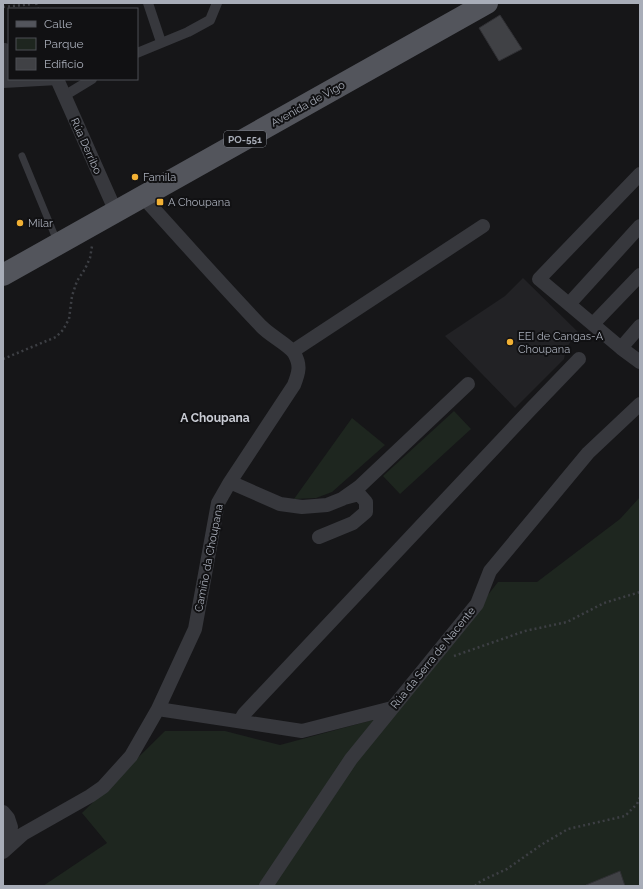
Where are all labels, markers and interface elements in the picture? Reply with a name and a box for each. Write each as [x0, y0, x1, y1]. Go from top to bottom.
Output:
legend [8, 8, 138, 80]
text: Calle [44, 17, 72, 31]
text: Parque [44, 37, 84, 51]
text: Edificio [44, 57, 84, 71]
street label: Avenida de Vigo [269, 78, 348, 130]
street label: Rúa Derribo [68, 116, 104, 177]
road number: PO-551 [224, 131, 266, 147]
place label: Famila [143, 171, 176, 184]
marker: Famila [130, 172, 140, 182]
place label: A Choupana [168, 196, 230, 209]
marker: A Choupana [155, 197, 165, 207]
place label: Milar [28, 217, 53, 230]
marker: Milar [15, 218, 25, 228]
place label: EEI de Cangas-A Choupana [518, 330, 604, 356]
marker: EEI de Cangas-A Choupana [505, 337, 515, 347]
district label: A Choupana [180, 411, 250, 425]
street label: Camiño da Choupana [192, 503, 226, 613]
street label: Rúa da Serra de Nacente [388, 604, 478, 711]

